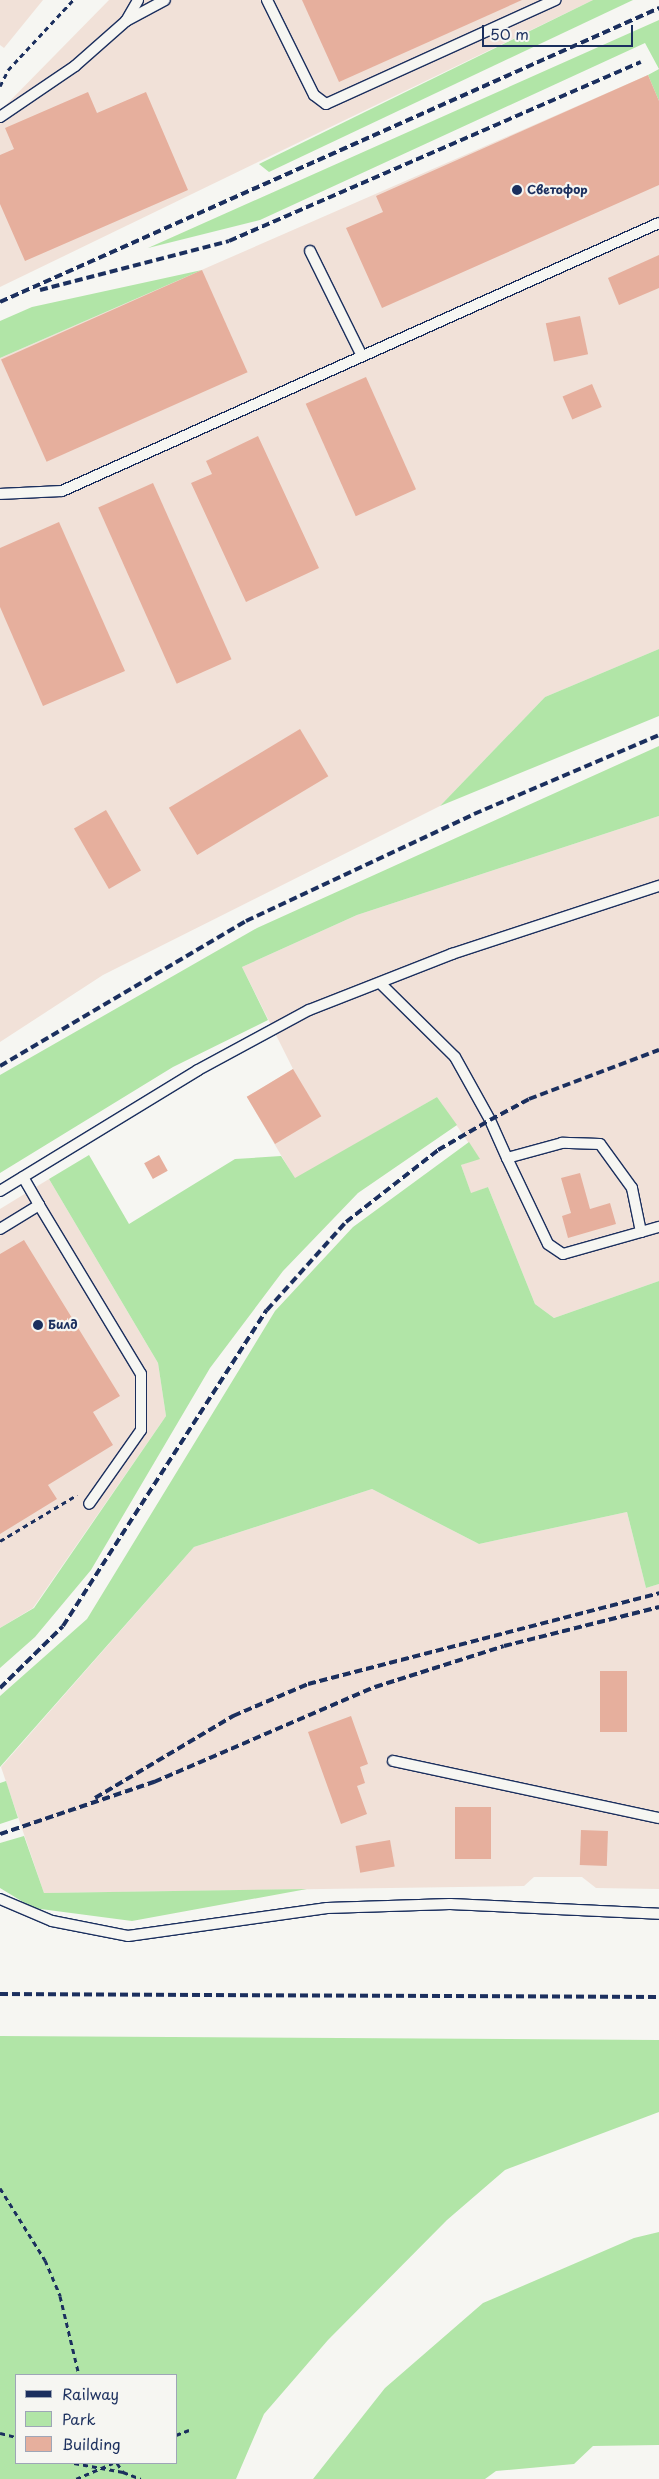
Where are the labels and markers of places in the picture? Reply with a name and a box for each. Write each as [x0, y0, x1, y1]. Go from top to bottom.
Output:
place label: Светофор [527, 183, 588, 197]
marker: Светофор [511, 184, 523, 196]
place label: Билд [48, 1318, 77, 1332]
marker: Билд [32, 1319, 44, 1331]

